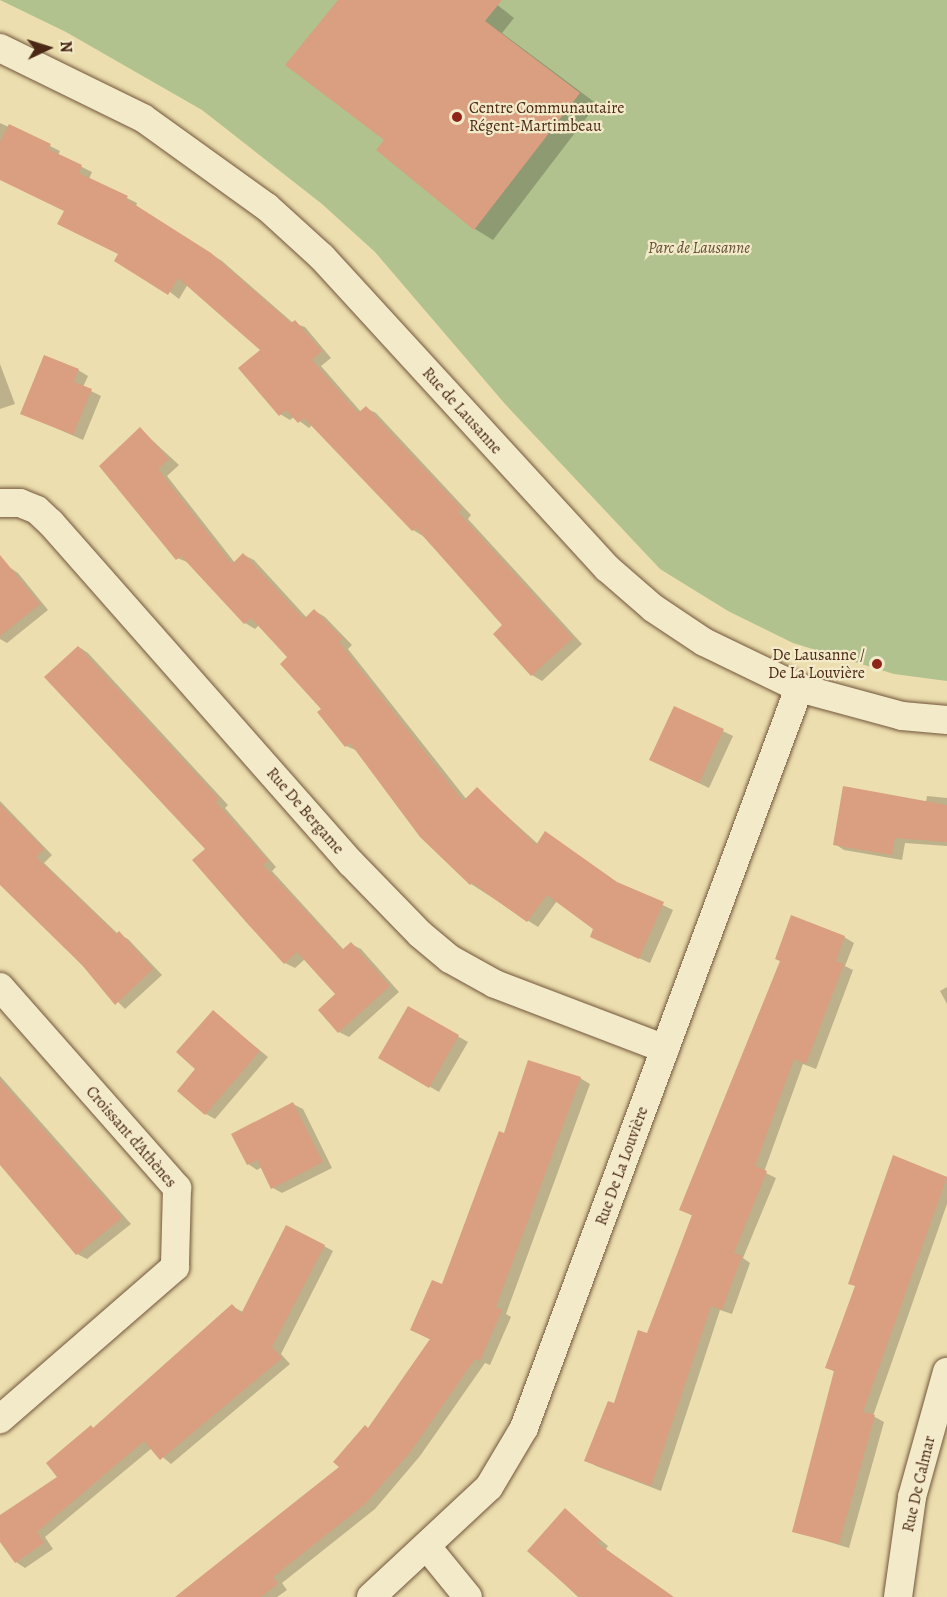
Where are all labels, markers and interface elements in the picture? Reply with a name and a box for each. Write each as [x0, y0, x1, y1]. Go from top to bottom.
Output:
north arrow [18, 18, 78, 78]
text: N [55, 40, 77, 53]
place label: Centre Communautaire Régent-Martimbeau [469, 98, 624, 136]
marker: Centre Communautaire Régent-Martimbeau [450, 110, 464, 124]
park label: Parc de Lausanne [648, 238, 750, 258]
street label: Rue de Lausanne [418, 364, 506, 458]
place label: De Lausanne / De La Louvière [768, 645, 865, 683]
marker: De Lausanne / De La Louvière [870, 657, 884, 671]
street label: Rue De Bergame [262, 764, 348, 858]
street label: Croissant d'Athènes [82, 1082, 180, 1192]
street label: Rue De La Louvière [592, 1104, 652, 1228]
street label: Rue De Calmar [899, 1434, 939, 1534]

